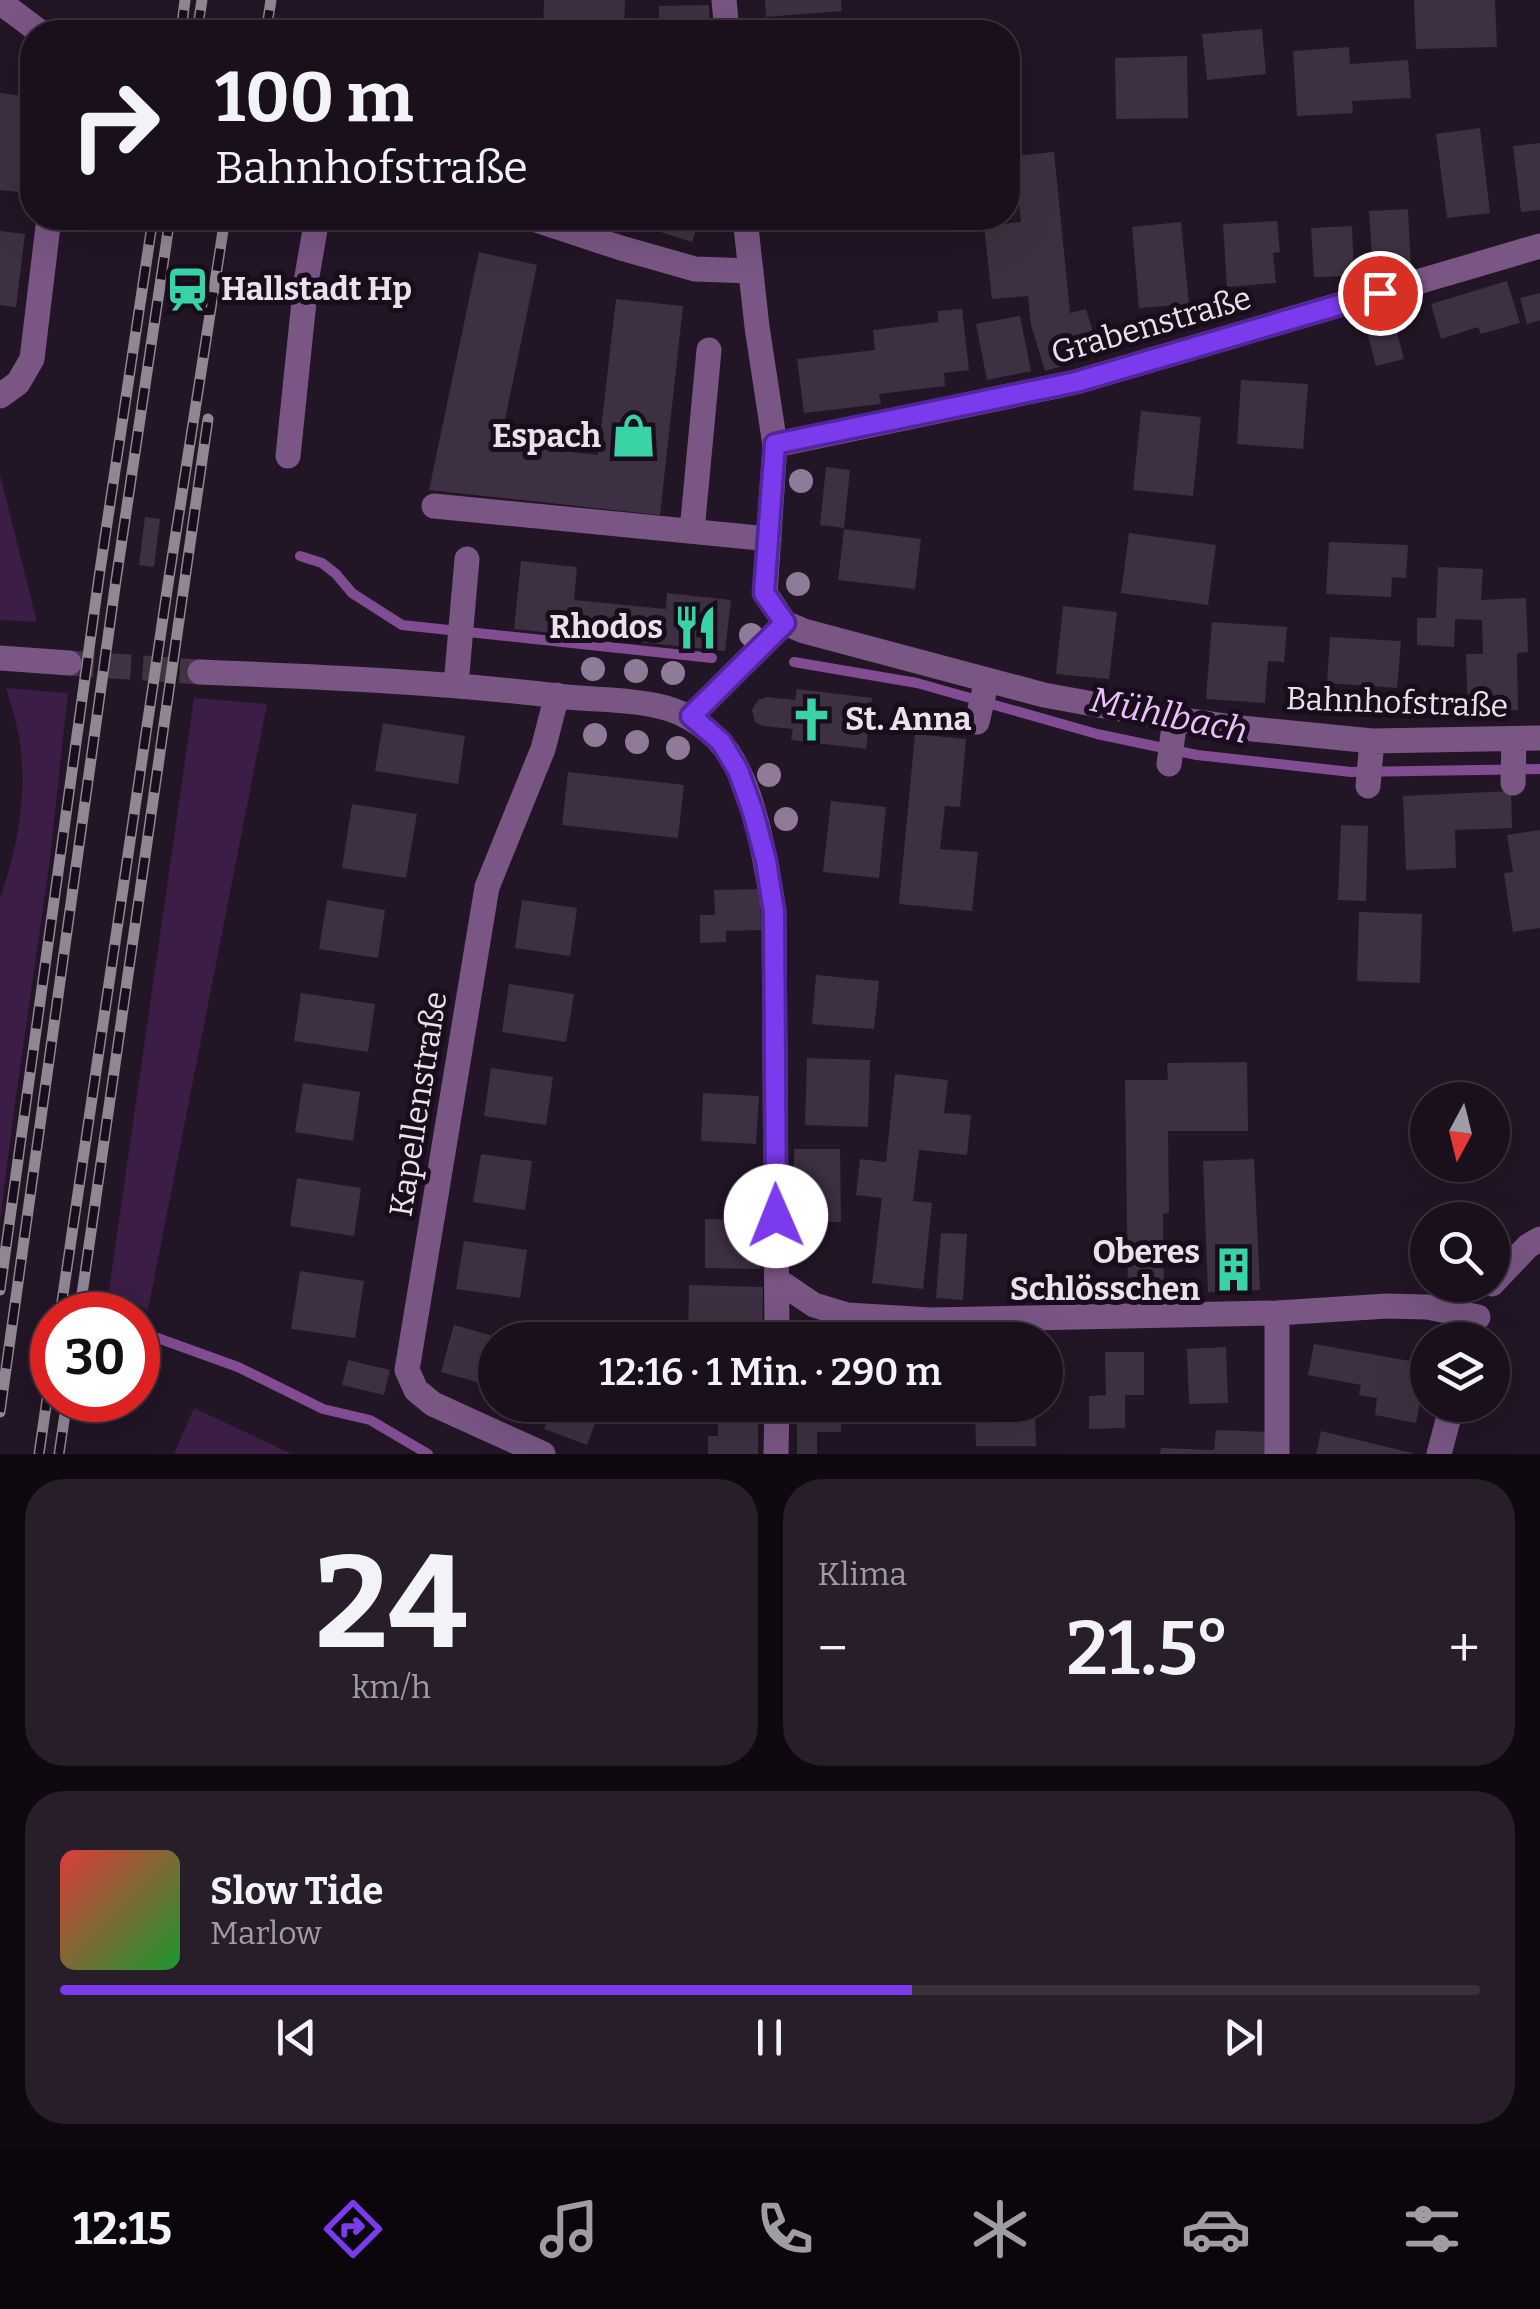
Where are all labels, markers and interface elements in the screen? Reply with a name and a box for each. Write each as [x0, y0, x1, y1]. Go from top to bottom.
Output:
text: 100 m [215, 56, 414, 140]
icon: right [50, 60, 180, 190]
text: Bahnhofstraße [215, 141, 528, 195]
pin [1338, 251, 1423, 336]
station icon: Hallstadt Hp [164, 265, 212, 313]
icon: arrive [1353, 266, 1408, 321]
place label: Hallstadt Hp [221, 270, 412, 308]
street label: Grabenstraße [1047, 278, 1255, 372]
shop icon: Espach [610, 412, 658, 460]
place label: Espach [492, 417, 601, 455]
restaurant icon: Rhodos [672, 603, 720, 651]
place label: Rhodos [549, 608, 663, 646]
water label: Mühlbach [1087, 678, 1251, 752]
street label: Bahnhofstraße [1285, 679, 1509, 725]
church icon: St. Anna [788, 695, 836, 743]
place label: St. Anna [845, 700, 972, 738]
street label: Kapellenstraße [381, 989, 455, 1219]
north arrow [1410, 1082, 1510, 1182]
map controls [1410, 1082, 1510, 1422]
position arrow [724, 1164, 828, 1268]
button: search [1410, 1202, 1510, 1302]
place label: Oberes Schlösschen [1010, 1233, 1200, 1308]
building icon: Oberes Schlösschen [1209, 1246, 1257, 1294]
speed limit sign: 30 [30, 1292, 160, 1422]
button: layers [1410, 1322, 1510, 1422]
text: 12:16 · 1 Min. · 290 m [599, 1349, 942, 1395]
text: 24 [315, 1525, 467, 1681]
text: Klima [818, 1555, 907, 1593]
text: 21.5° [1066, 1604, 1230, 1694]
text: − [818, 1616, 848, 1682]
text: + [1449, 1616, 1480, 1682]
text: km/h [352, 1668, 431, 1706]
text: Slow Tide [210, 1868, 383, 1914]
text: Marlow [210, 1914, 322, 1952]
icon: previous [269, 2010, 324, 2065]
icon: pause [742, 2010, 797, 2065]
icon: next [1216, 2010, 1271, 2065]
icon: directions [318, 2194, 388, 2264]
icon: music [534, 2194, 604, 2264]
icon: phone [750, 2194, 820, 2264]
icon: climate [965, 2194, 1035, 2264]
icon: car [1181, 2194, 1251, 2264]
icon: filters [1397, 2194, 1467, 2264]
text: 12:15 [73, 2202, 172, 2256]

